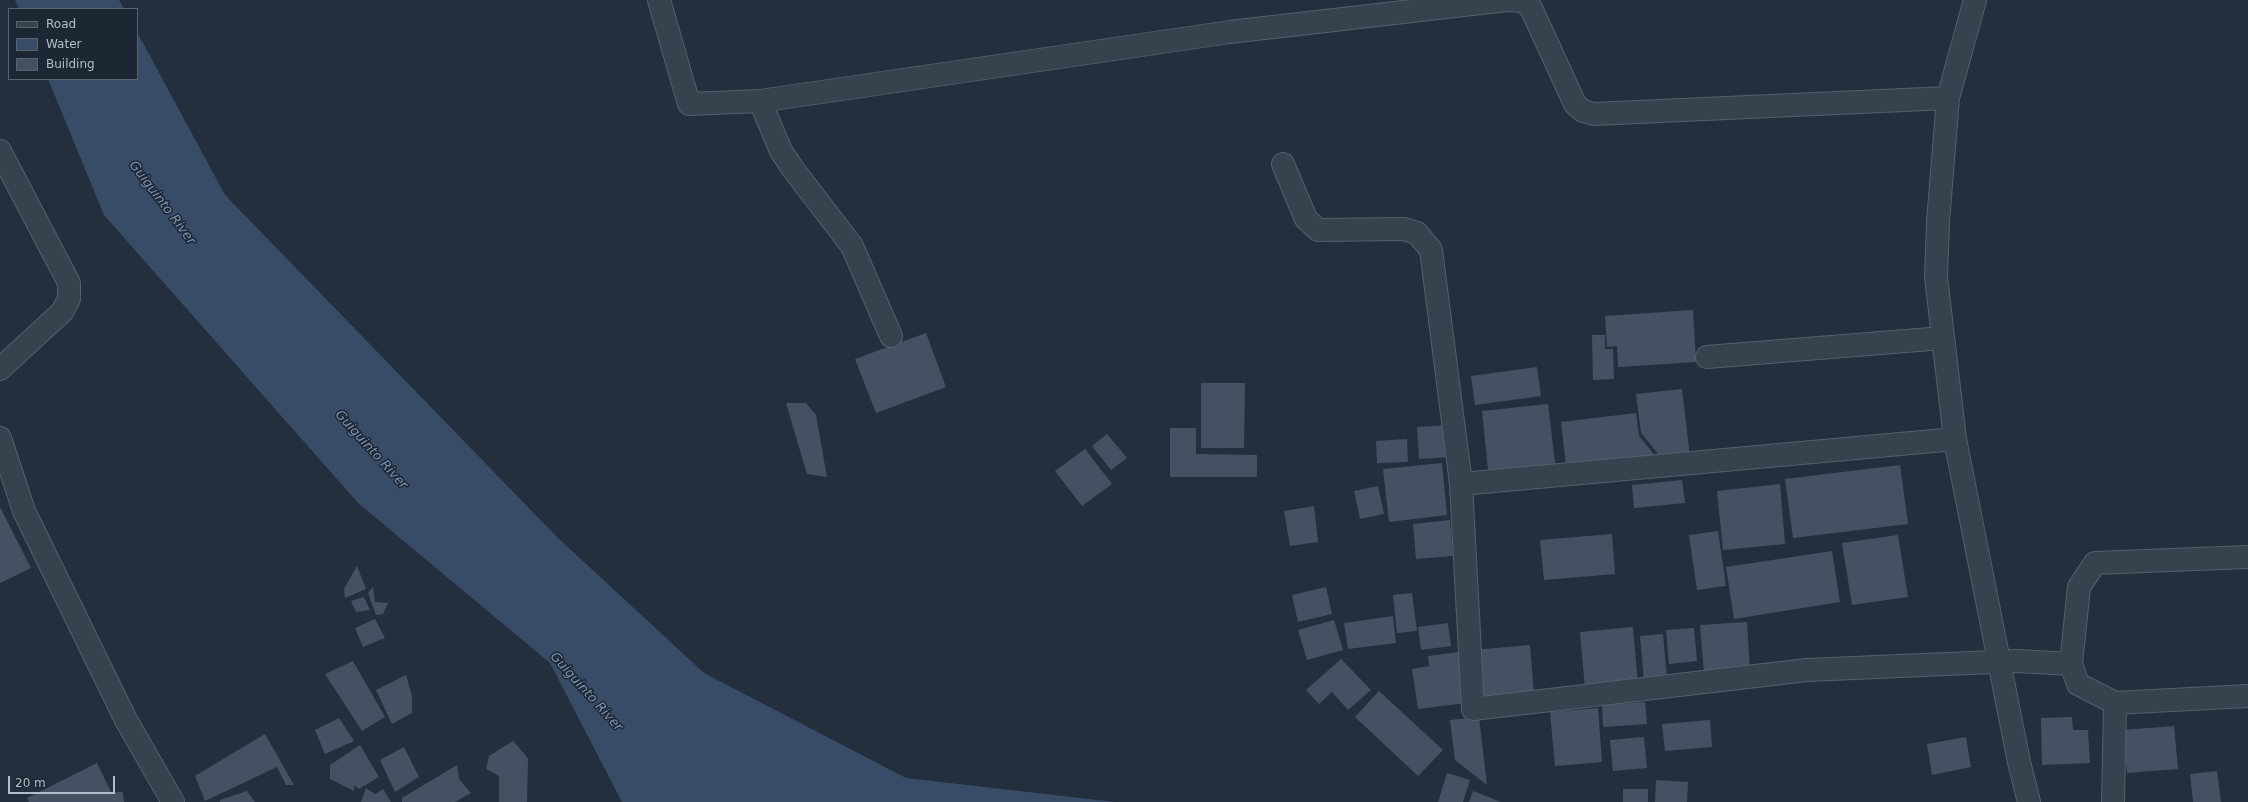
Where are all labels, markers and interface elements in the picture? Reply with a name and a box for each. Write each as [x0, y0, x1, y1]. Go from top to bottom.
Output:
legend [8, 8, 138, 80]
text: Road [46, 17, 76, 31]
text: Water [46, 37, 81, 51]
text: Building [46, 57, 95, 71]
water label: Guiguinto River [125, 158, 199, 248]
water label: Guiguinto River [331, 407, 411, 493]
water label: Guiguinto River [546, 649, 626, 735]
scale bar [10, 768, 117, 794]
text: 20 m [15, 776, 46, 790]

